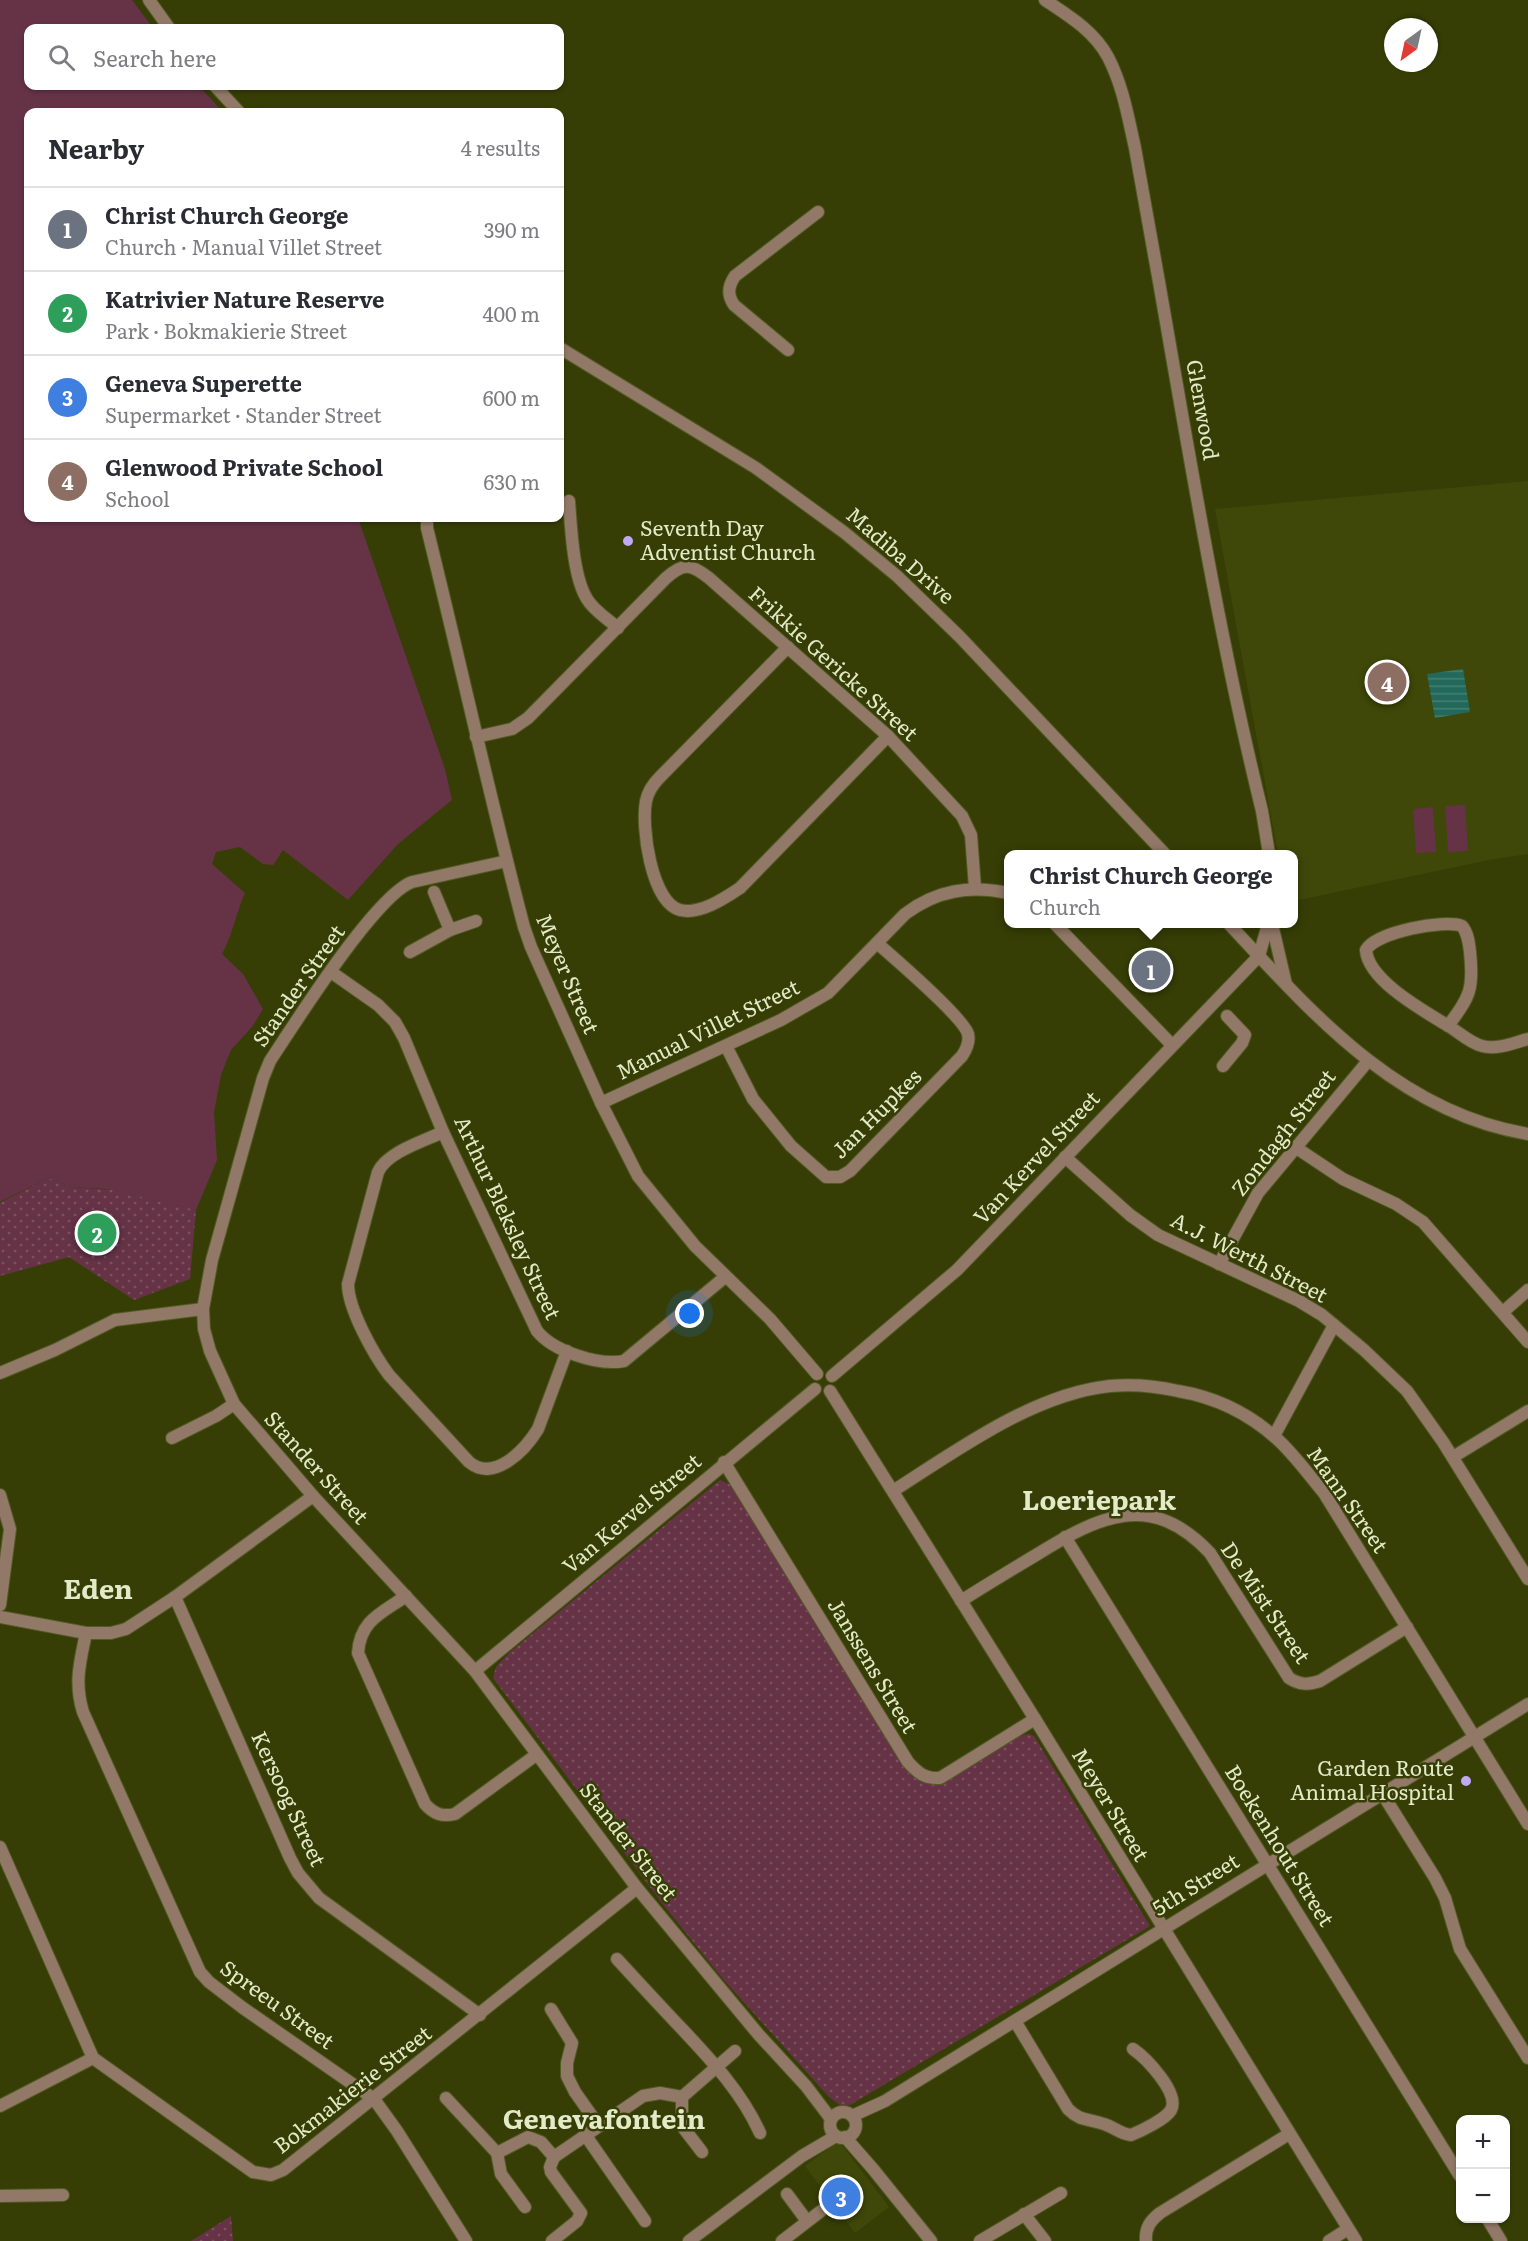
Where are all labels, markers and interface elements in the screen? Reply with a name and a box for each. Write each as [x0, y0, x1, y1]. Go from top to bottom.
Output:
north arrow [1384, 18, 1438, 72]
search box [24, 24, 564, 90]
icon: search [45, 41, 78, 74]
text: Search here [93, 41, 216, 74]
text: Nearby [48, 128, 144, 167]
text: 4 results [461, 132, 540, 162]
text: Christ Church George [105, 198, 349, 231]
text: 1 [63, 214, 72, 244]
text: 390 m [484, 214, 540, 244]
text: Church · Manual Villet Street [105, 231, 382, 261]
text: Katrivier Nature Reserve [105, 282, 385, 315]
text: 2 [62, 298, 73, 328]
text: 400 m [482, 298, 540, 328]
text: Park · Bokmakierie Street [105, 315, 347, 345]
street label: Glenwood [1180, 357, 1229, 462]
text: Geneva Superette [105, 366, 302, 399]
text: 3 [62, 382, 73, 412]
text: 600 m [483, 382, 540, 412]
text: Supermarket · Stander Street [105, 399, 382, 429]
text: Glenwood Private School [105, 450, 383, 483]
text: 4 [61, 466, 74, 496]
text: 630 m [483, 466, 540, 496]
text: School [105, 483, 170, 513]
street label: Madiba Drive [841, 498, 963, 610]
place label: Seventh Day Adventist Church [640, 511, 816, 566]
marker: Seventh Day Adventist Church [621, 534, 635, 548]
street label: Frikkie Gericke Street [743, 577, 927, 747]
pin: 4 [1368, 660, 1406, 704]
popup [1004, 850, 1298, 928]
text: Christ Church George [1029, 858, 1273, 891]
text: Church [1029, 891, 1101, 921]
street label: Meyer Street [530, 908, 609, 1038]
street label: Stander Street [243, 917, 351, 1052]
pin: 1 [1132, 948, 1170, 992]
street label: Manual Villet Street [610, 970, 804, 1086]
street label: Jan Hupkes [823, 1060, 927, 1164]
street label: Zondagh Street [1223, 1061, 1342, 1201]
street label: Van Kervel Street [965, 1082, 1106, 1230]
street label: Arthur Bleksley Street [448, 1110, 570, 1324]
street label: A.J. Werth Street [1166, 1203, 1334, 1309]
pin: 2 [78, 1210, 116, 1256]
your location [675, 1299, 704, 1328]
street label: Stander Street [258, 1403, 378, 1530]
street label: Mann Street [1301, 1439, 1397, 1559]
street label: Van Kervel Street [554, 1444, 707, 1580]
district label: Loeriepark [1022, 1478, 1177, 1518]
street label: De Mist Street [1215, 1534, 1320, 1669]
district label: Eden [63, 1567, 133, 1607]
street label: Janssens Street [822, 1591, 927, 1739]
street label: Kersoog Street [245, 1725, 335, 1871]
street label: Meyer Street [1066, 1741, 1159, 1867]
place label: Garden Route Animal Hospital [1290, 1751, 1454, 1806]
street label: Boekenhout Street [1219, 1758, 1344, 1932]
marker: Garden Route Animal Hospital [1459, 1774, 1473, 1788]
street label: Stander Street [574, 1775, 687, 1907]
street label: 5th Street [1145, 1844, 1245, 1922]
street label: Spreeu Street [215, 1951, 342, 2055]
street label: Bokmakierie Street [266, 2016, 437, 2160]
district label: Genevafontein [503, 2097, 705, 2137]
map controls [1456, 2115, 1510, 2223]
button: + [1456, 2115, 1510, 2169]
button: − [1456, 2169, 1510, 2223]
pin: 3 [822, 2174, 860, 2220]

